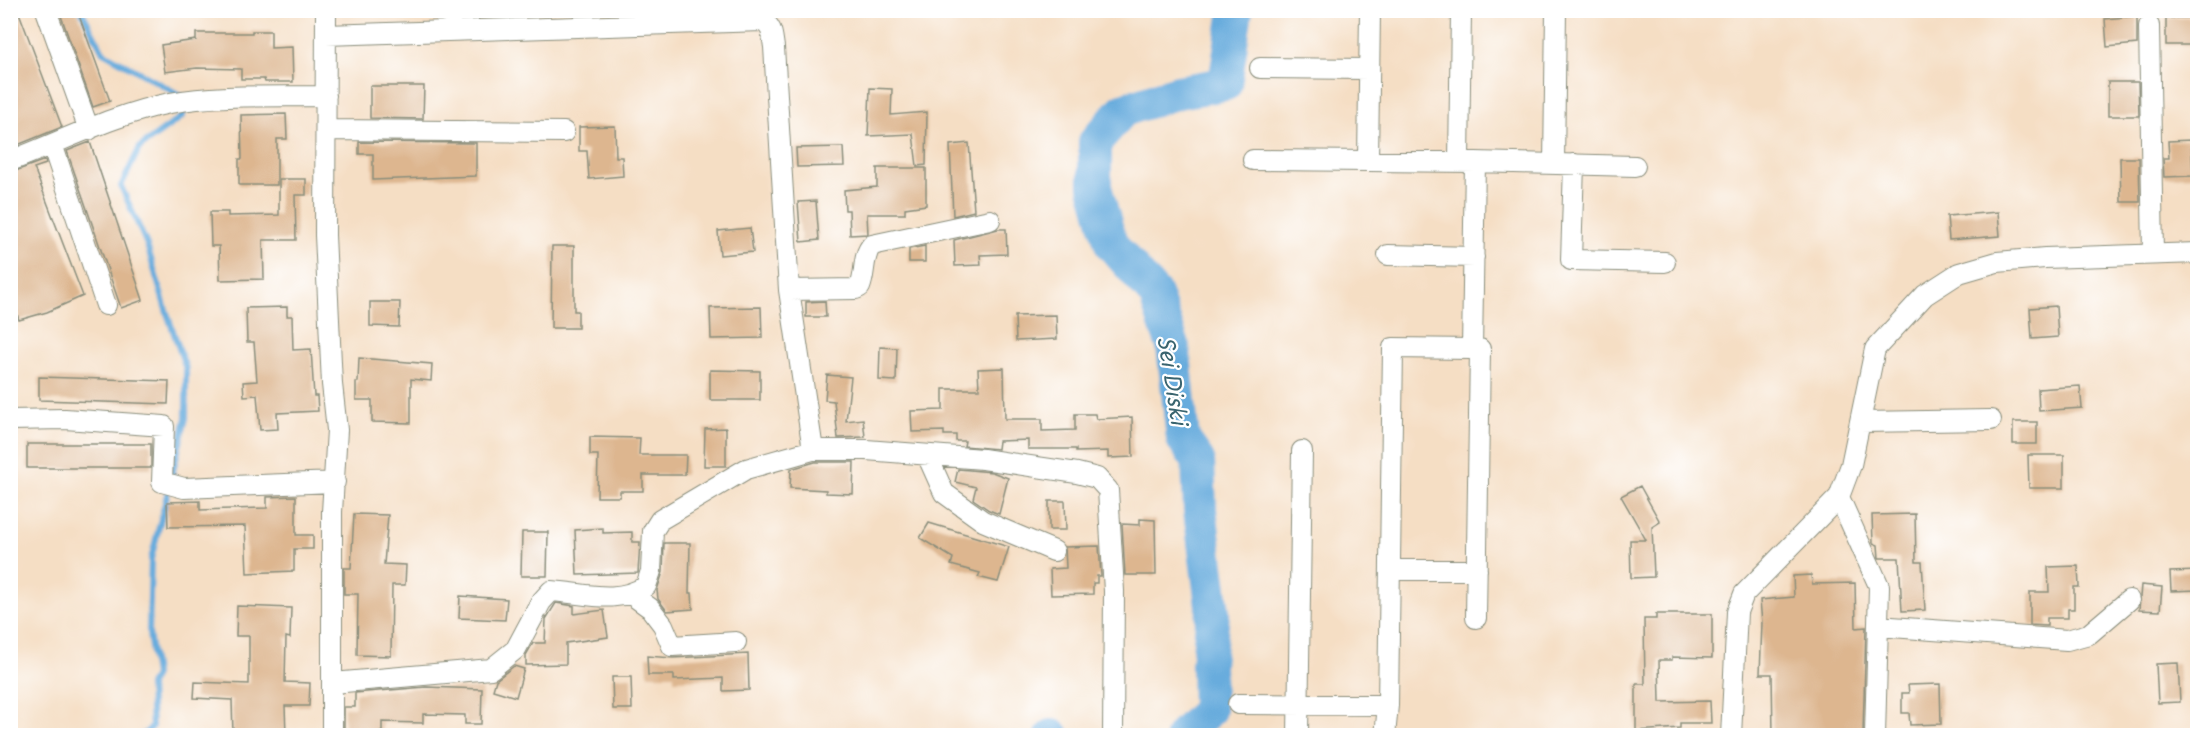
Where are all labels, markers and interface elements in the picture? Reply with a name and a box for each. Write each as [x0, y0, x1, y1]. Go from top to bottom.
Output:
water label: Sei Diski [1151, 333, 1198, 430]

